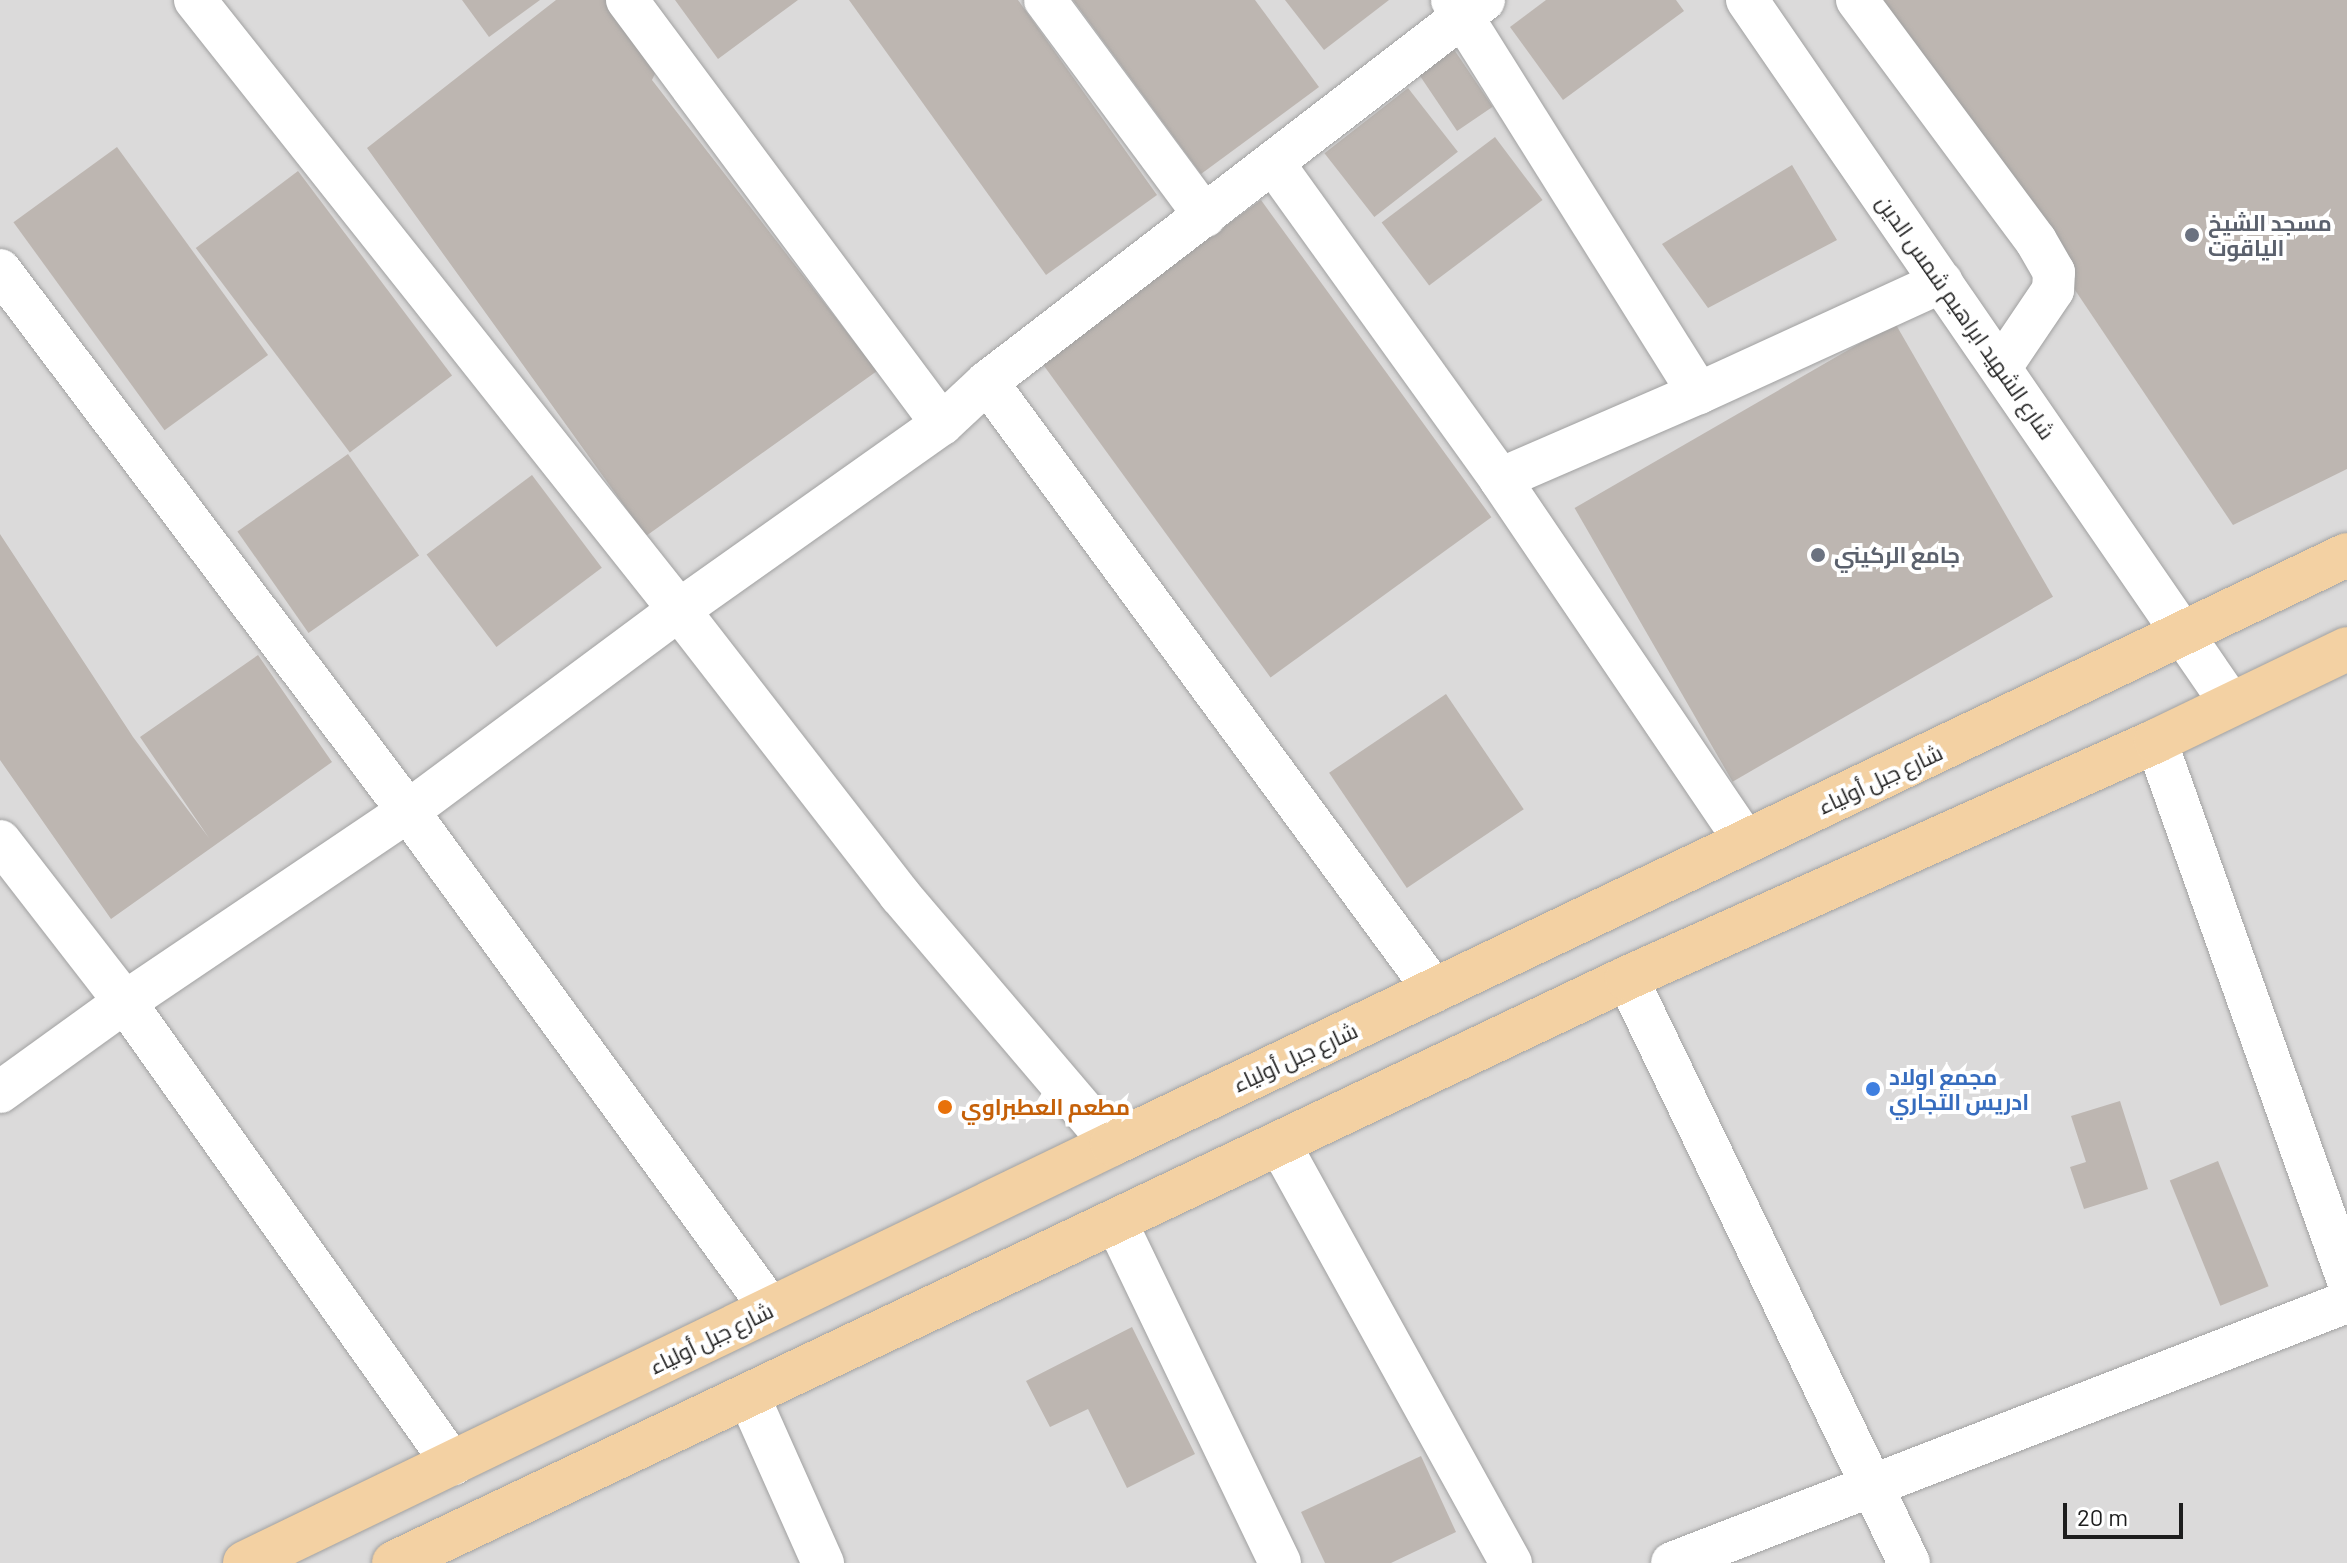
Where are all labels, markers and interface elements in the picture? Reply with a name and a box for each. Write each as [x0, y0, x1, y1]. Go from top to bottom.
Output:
street label: شارع الشهيد ابراهيم شمس الدين [1871, 190, 2061, 444]
place label: مسجد الشيخ الياقوت [2208, 209, 2332, 260]
marker: مسجد الشيخ الياقوت [2183, 226, 2201, 244]
place label: جامع الركيني [1834, 542, 1960, 568]
marker: جامع الركيني [1809, 546, 1827, 564]
street label: شارع جبل أولياء [1814, 739, 1946, 819]
street label: شارع جبل أولياء [1229, 1017, 1361, 1097]
place label: مجمع اولاد ادريس التجاري [1889, 1063, 2029, 1114]
marker: مجمع اولاد ادريس التجاري [1864, 1080, 1882, 1098]
place label: مطعم العطبراوي [961, 1094, 1130, 1120]
marker: مطعم العطبراوي [936, 1098, 954, 1116]
street label: شارع جبل أولياء [645, 1297, 777, 1379]
scale bar [2067, 1487, 2187, 1537]
text: 20 m [2077, 1502, 2128, 1531]

